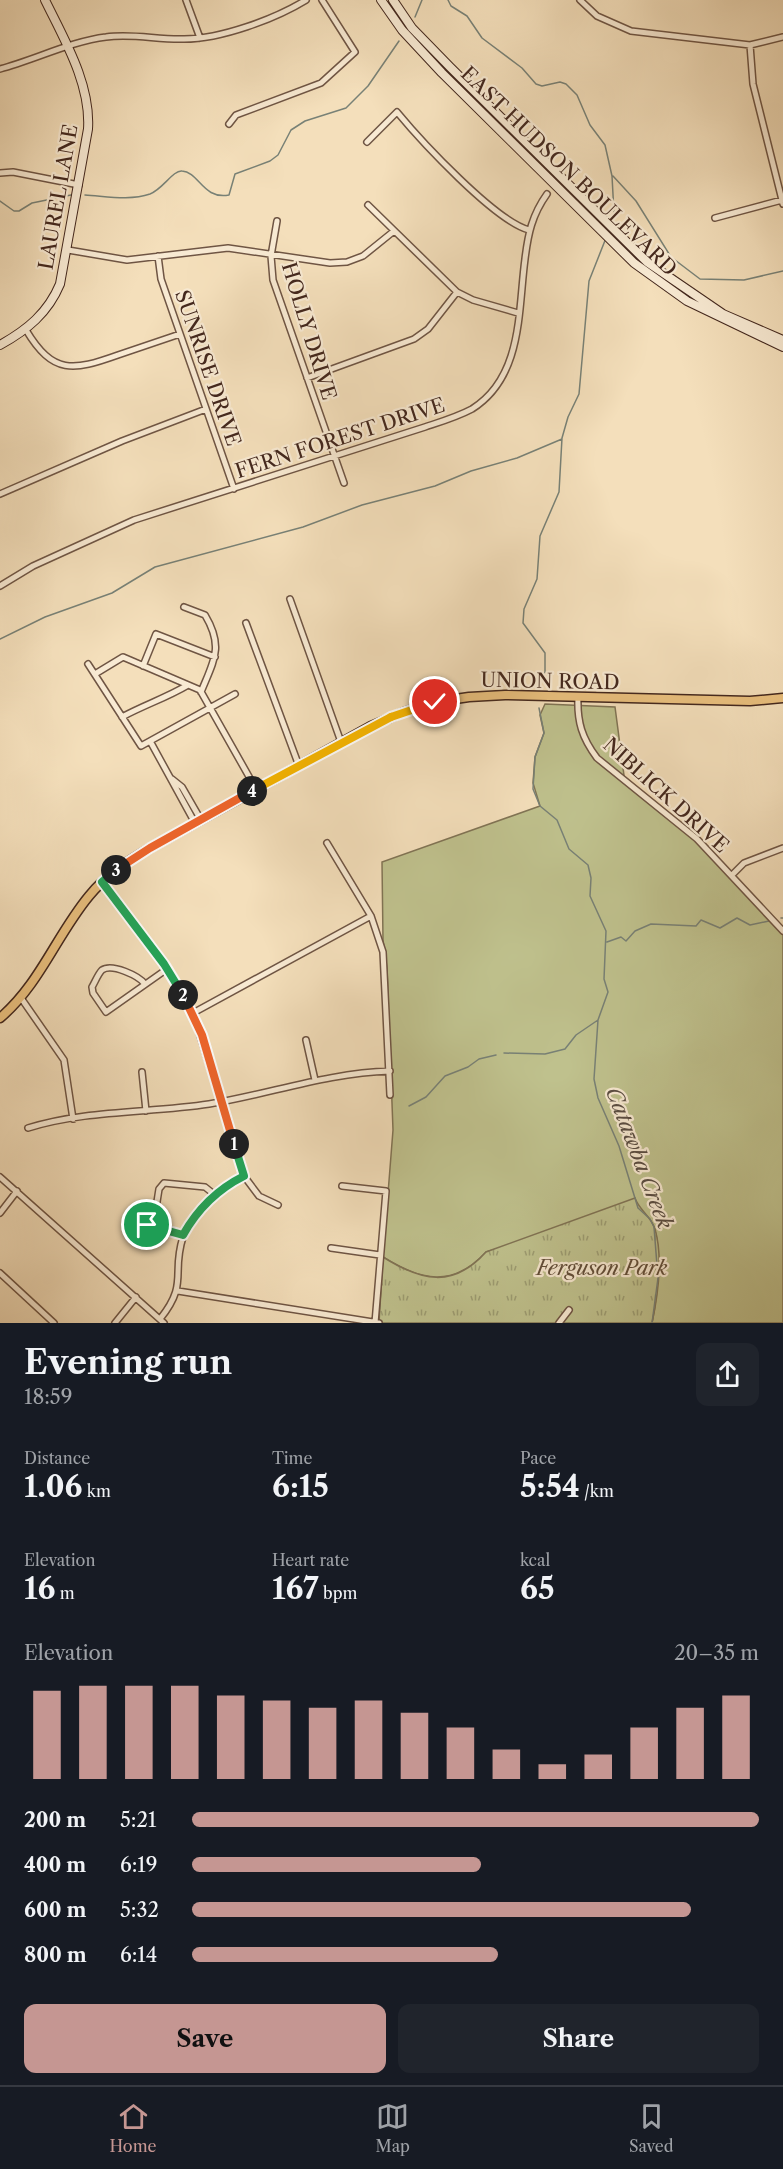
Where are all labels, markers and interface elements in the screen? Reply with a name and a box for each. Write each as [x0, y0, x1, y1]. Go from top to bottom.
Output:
street label: EAST HUDSON BOULEVARD [456, 61, 682, 281]
street label: LAUREL LANE [33, 122, 83, 272]
street label: HOLLY DRIVE [277, 259, 341, 403]
street label: SUNRISE DRIVE [170, 287, 246, 449]
street label: FERN FOREST DRIVE [232, 393, 448, 483]
street label: UNION ROAD [480, 668, 620, 694]
pin [409, 676, 460, 727]
icon: check [418, 685, 451, 718]
street label: NIBLICK DRIVE [598, 732, 734, 858]
pin: 4 [237, 776, 267, 806]
text: 4 [247, 781, 257, 801]
pin: 3 [101, 855, 131, 885]
text: 3 [111, 860, 121, 880]
pin: 2 [168, 980, 198, 1010]
text: 2 [178, 985, 188, 1005]
water label: Catawba Creek [601, 1083, 678, 1232]
pin: 1 [219, 1129, 249, 1159]
text: 1 [230, 1134, 238, 1154]
pin [121, 1199, 172, 1250]
icon: arrive [130, 1208, 163, 1241]
park label: Ferguson Park [535, 1256, 668, 1280]
text: Evening run [24, 1342, 232, 1383]
button: share [696, 1343, 759, 1406]
text: 18:59 [24, 1385, 72, 1409]
text: Distance [24, 1448, 90, 1468]
text: Time [272, 1448, 312, 1468]
text: Pace [520, 1448, 556, 1468]
text: 1.06 [24, 1468, 83, 1505]
text: 6:15 [272, 1468, 329, 1505]
text: 5:54 [520, 1468, 580, 1505]
text: km [83, 1481, 111, 1501]
text: /km [580, 1481, 614, 1501]
text: Elevation [24, 1550, 95, 1570]
text: Heart rate [272, 1550, 349, 1570]
text: kcal [520, 1550, 550, 1570]
text: 16 [24, 1570, 55, 1607]
text: 167 [272, 1570, 319, 1607]
text: 65 [520, 1570, 555, 1607]
text: m [55, 1583, 75, 1603]
text: bpm [319, 1583, 357, 1603]
text: Elevation [24, 1641, 113, 1665]
text: 20–35 m [674, 1641, 759, 1665]
text: 200 m [24, 1808, 86, 1832]
text: 5:21 [120, 1808, 156, 1832]
text: 400 m [24, 1853, 86, 1877]
text: 6:19 [120, 1853, 157, 1877]
text: 600 m [24, 1898, 86, 1922]
text: 5:32 [120, 1898, 159, 1922]
text: 800 m [24, 1943, 87, 1967]
text: 6:14 [120, 1943, 157, 1967]
button: Save [24, 2004, 386, 2073]
button: Share [398, 2004, 759, 2073]
tab: Home [110, 2100, 157, 2156]
tab: Map [376, 2100, 410, 2156]
tab: Saved [629, 2100, 673, 2156]

